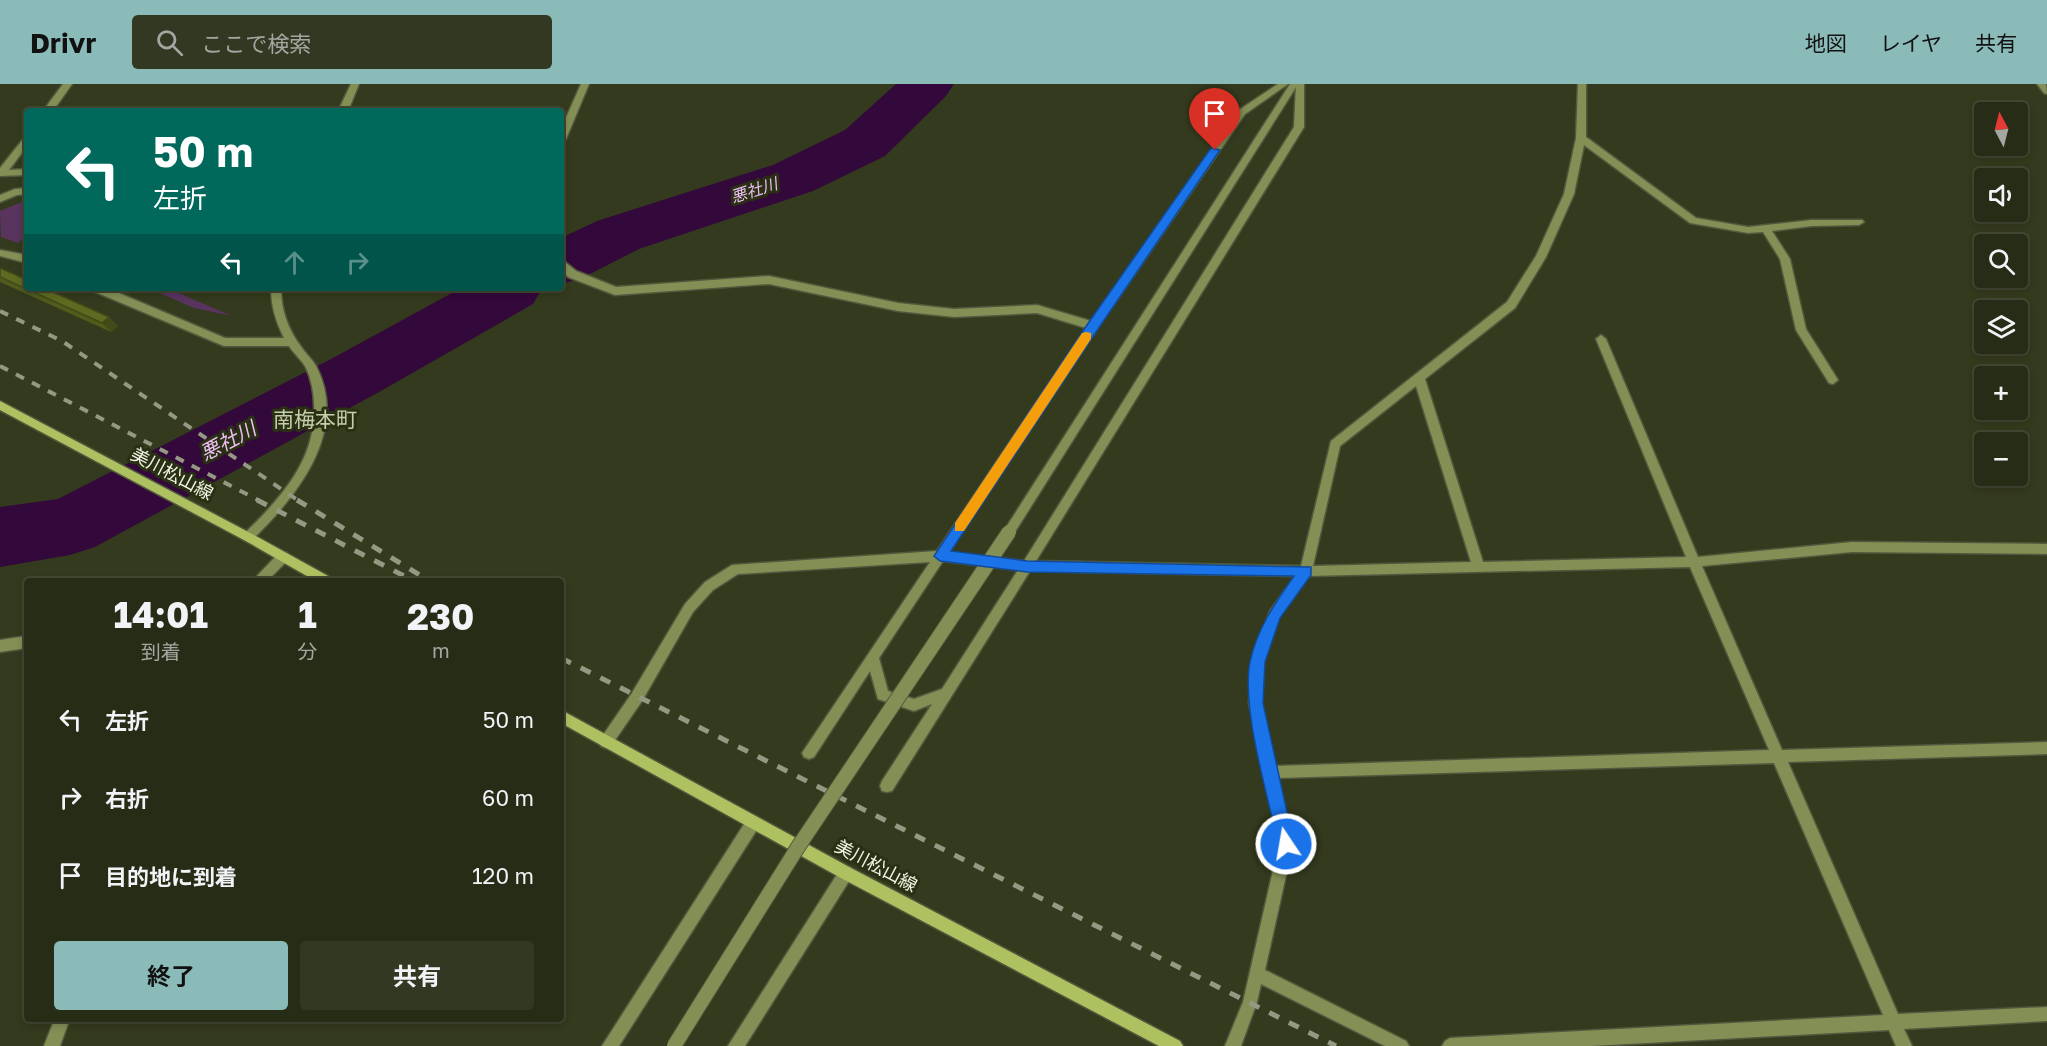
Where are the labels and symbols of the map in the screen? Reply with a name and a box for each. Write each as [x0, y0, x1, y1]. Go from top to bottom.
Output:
pin [1189, 88, 1240, 150]
north arrow [1974, 102, 2028, 156]
water label: 悪社川 [728, 172, 782, 207]
district label: 南梅本町 [273, 406, 357, 432]
water label: 悪社川 [195, 414, 261, 465]
street label: 美川松山線 [128, 442, 217, 504]
position arrow [1254, 812, 1318, 876]
street label: 美川松山線 [832, 834, 921, 896]

